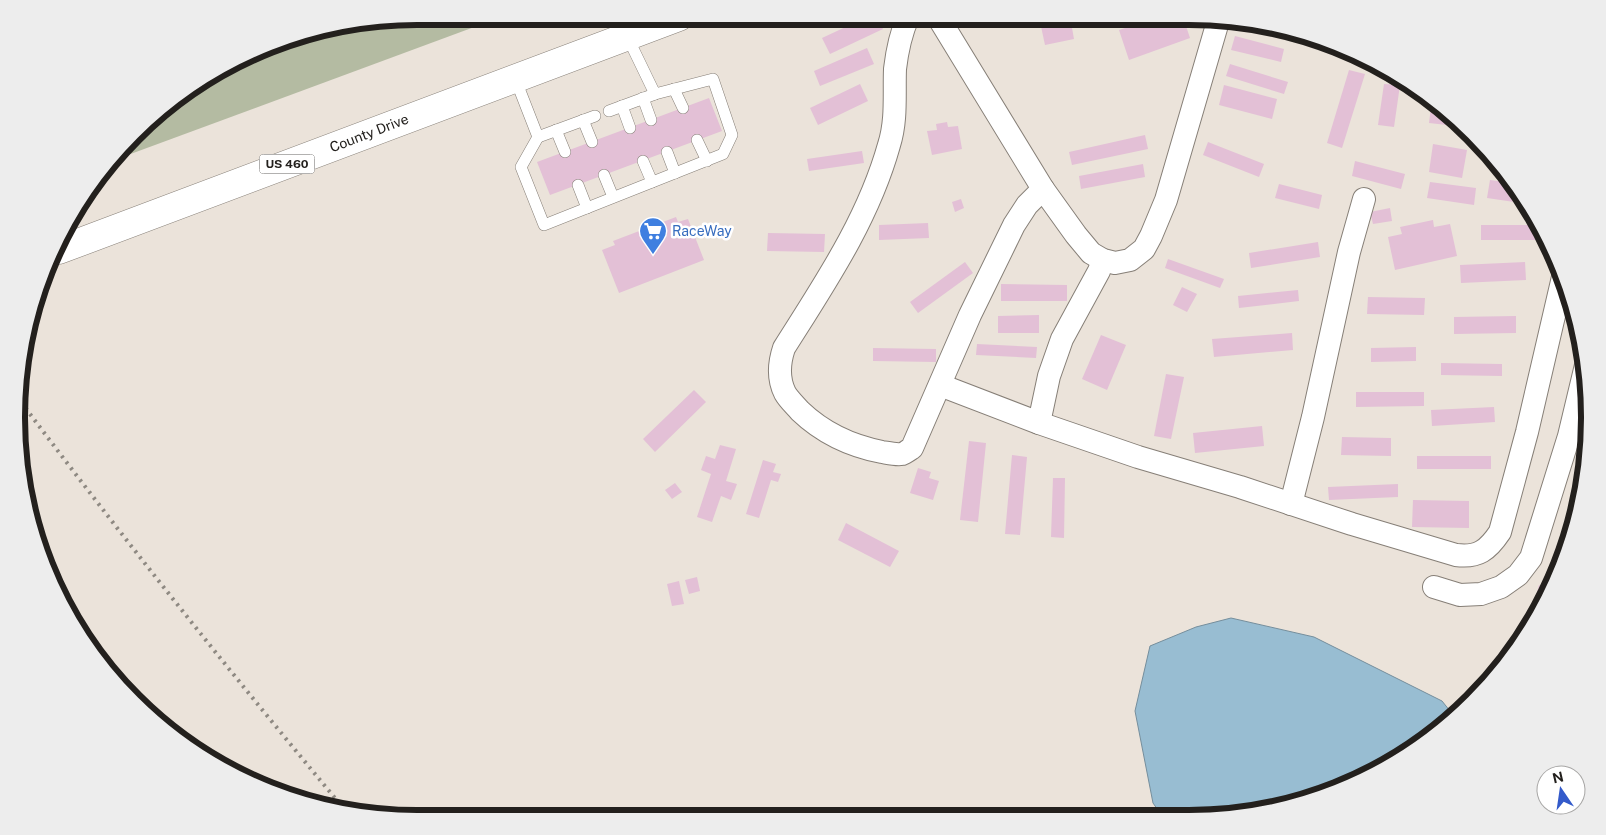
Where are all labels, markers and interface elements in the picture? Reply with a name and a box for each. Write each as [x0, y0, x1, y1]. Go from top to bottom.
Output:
street label: County Drive [327, 111, 411, 155]
road number: US 460 [260, 154, 314, 173]
supermarket icon: RaceWay [638, 216, 668, 255]
place label: RaceWay [672, 223, 732, 239]
north arrow [1536, 765, 1586, 815]
text: N [1551, 768, 1565, 786]

